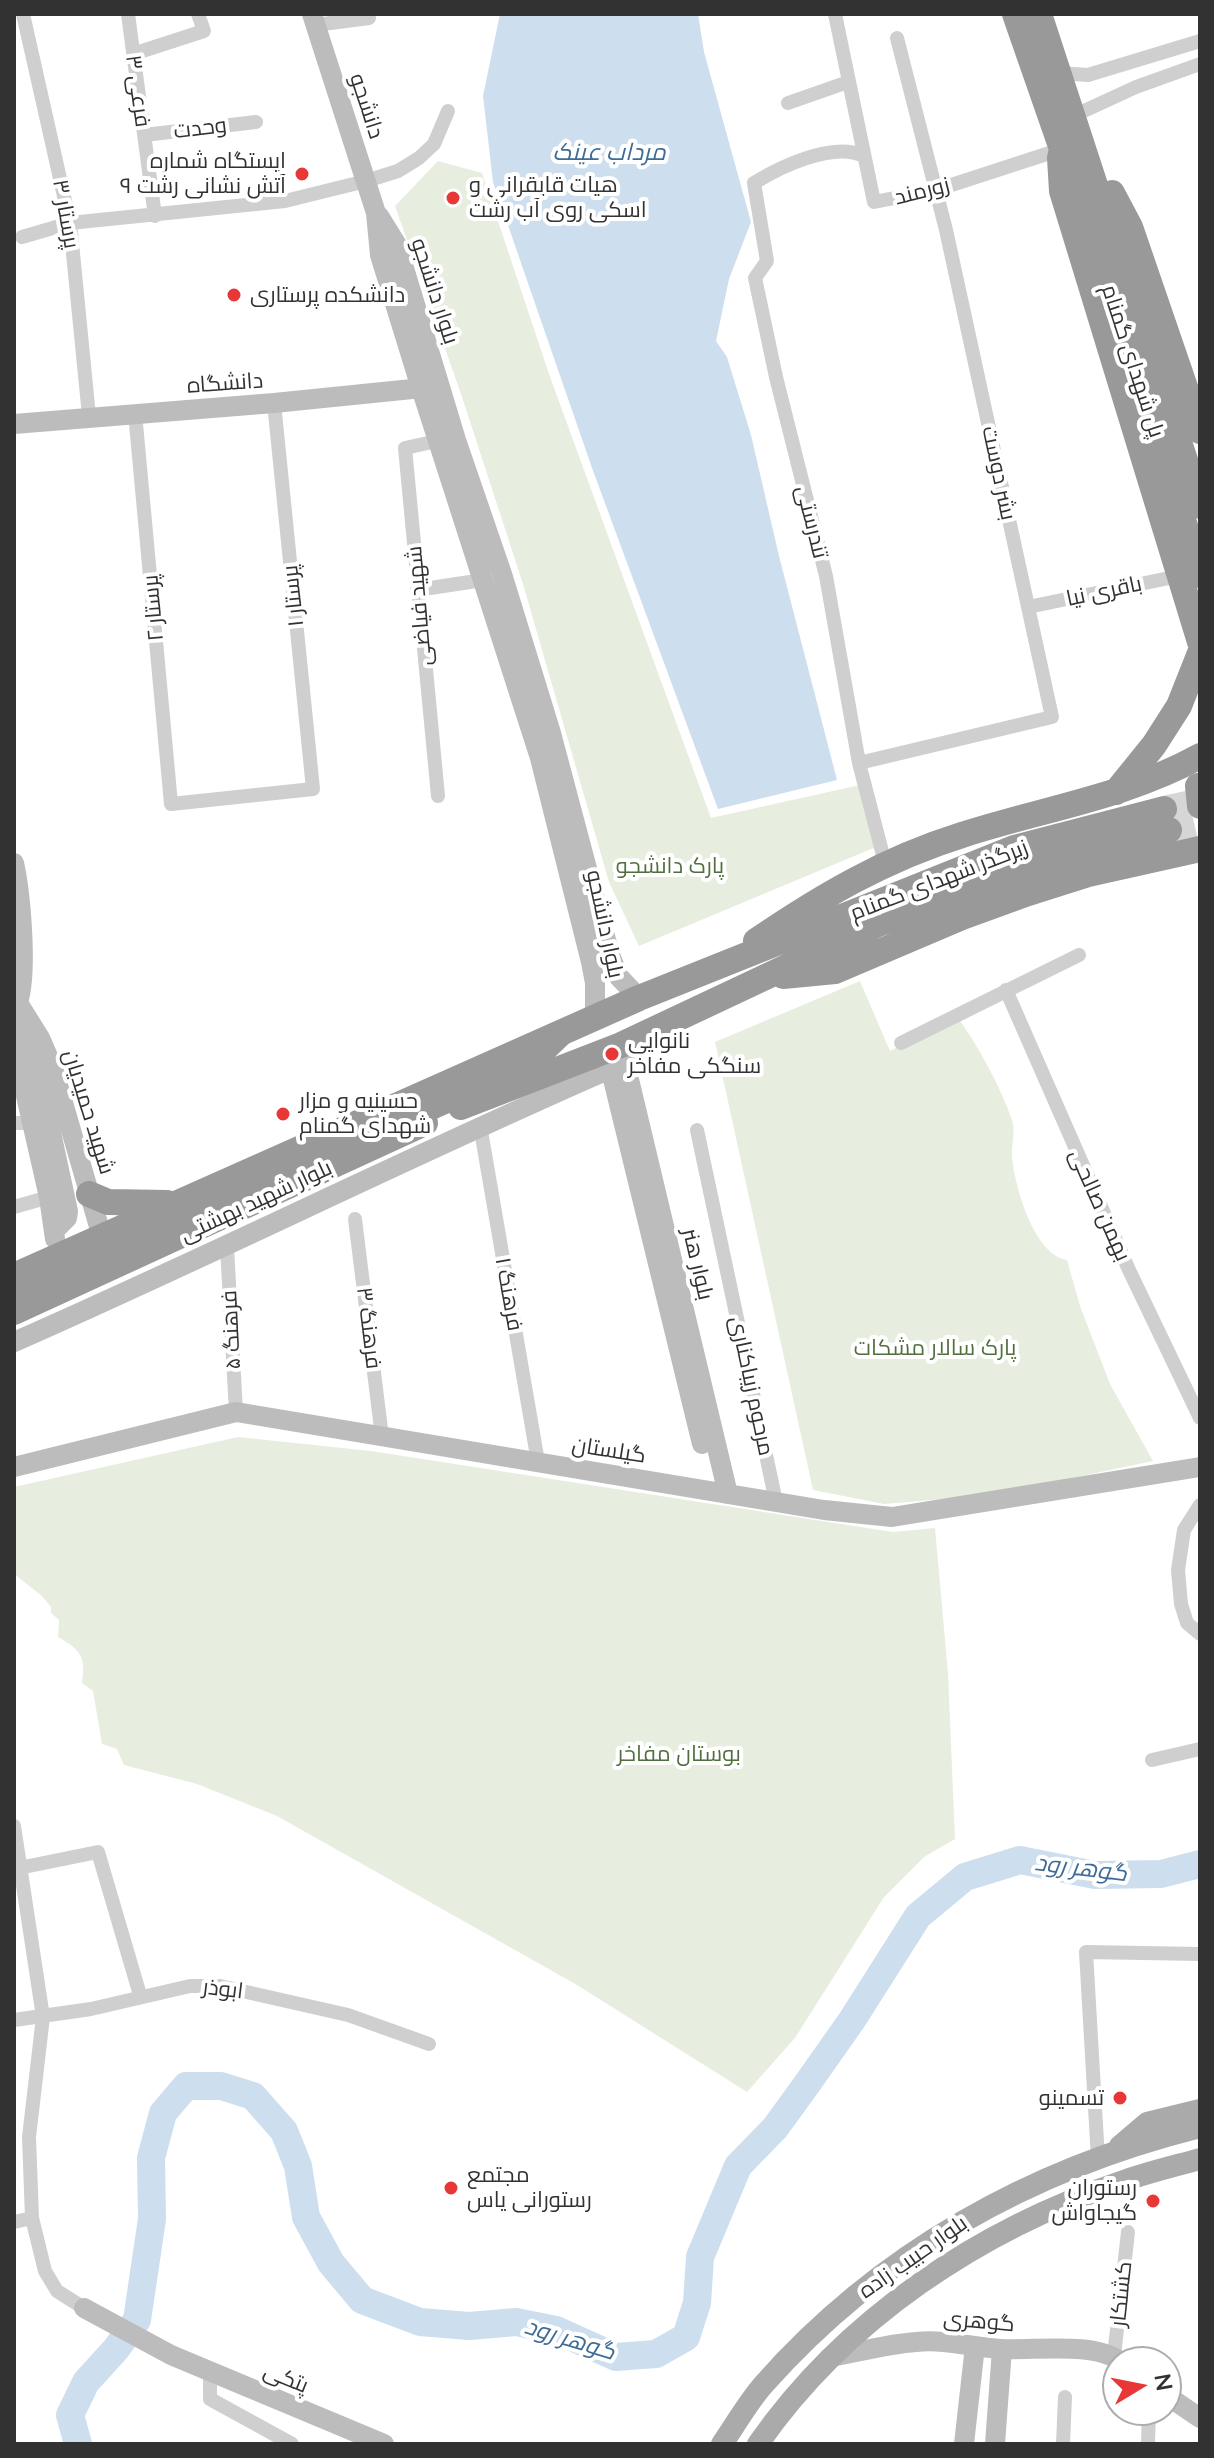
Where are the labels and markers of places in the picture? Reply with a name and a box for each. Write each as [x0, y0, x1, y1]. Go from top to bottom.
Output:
place label: ایستگاه شماره ۹ آتش نشانی رشت [120, 148, 286, 200]
marker: ایستگاه شماره ۹ آتش نشانی رشت [293, 165, 311, 183]
place label: هیات قایقرانی و اسکی روی آب رشت [469, 172, 647, 224]
marker: هیات قایقرانی و اسکی روی آب رشت [444, 189, 462, 207]
place label: دانشکده پرستاری [250, 282, 405, 308]
marker: دانشکده پرستاری [225, 286, 243, 304]
place label: نانوایی سنگکی مفاخر [628, 1028, 761, 1080]
marker: نانوایی سنگکی مفاخر [603, 1045, 621, 1063]
place label: حسینیه و مزار شهدای گمنام [299, 1088, 431, 1140]
marker: حسینیه و مزار شهدای گمنام [274, 1105, 292, 1123]
place label: تسمینو [1039, 2085, 1104, 2111]
marker: تسمینو [1111, 2089, 1129, 2107]
place label: مجتمع رستورانی یاس [467, 2162, 592, 2214]
place label: رستوران گیجاواش [1051, 2175, 1137, 2226]
marker: مجتمع رستورانی یاس [442, 2179, 460, 2197]
marker: رستوران گیجاواش [1144, 2192, 1162, 2210]

